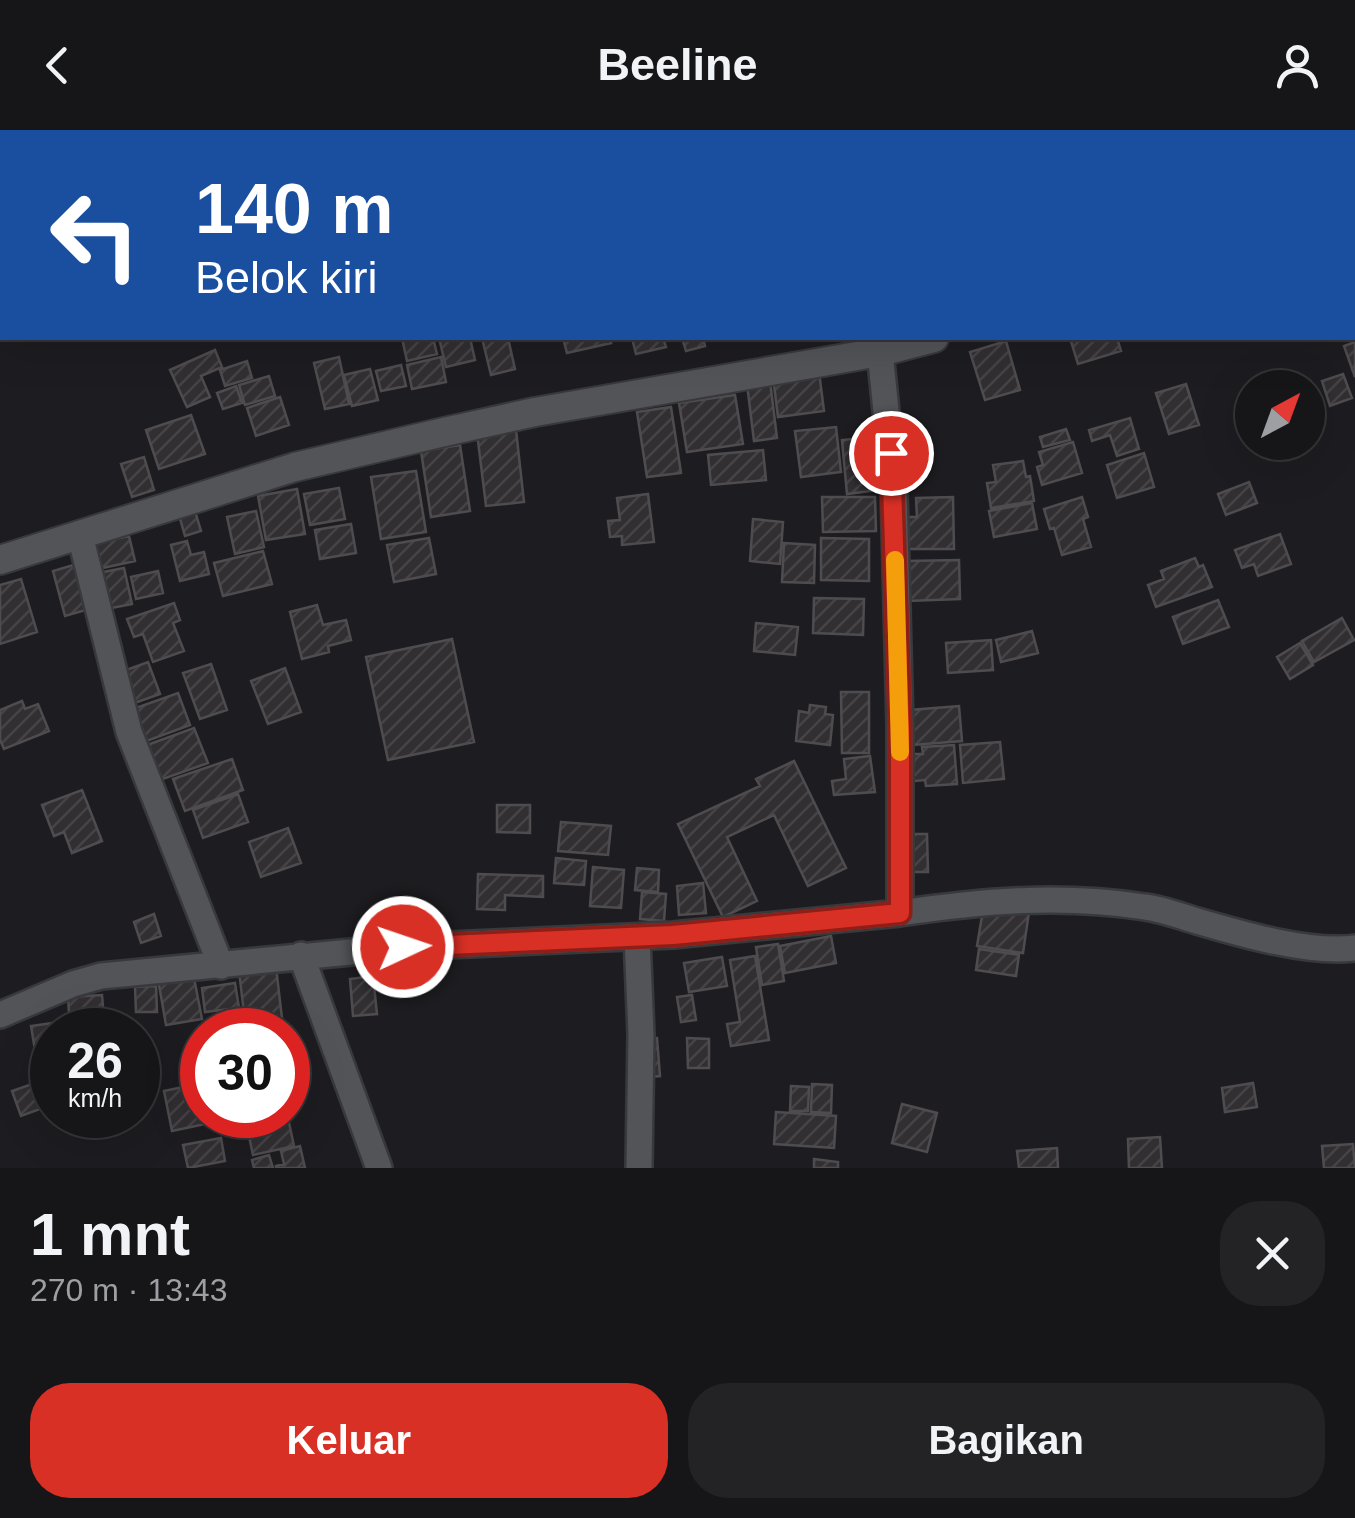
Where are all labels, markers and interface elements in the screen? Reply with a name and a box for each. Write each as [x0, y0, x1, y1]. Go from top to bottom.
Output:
icon: back [30, 38, 85, 93]
icon: person [1270, 38, 1325, 93]
text: Beeline [597, 39, 758, 90]
icon: left [30, 170, 160, 300]
text: 140 m [195, 170, 393, 248]
text: Belok kiri [195, 252, 378, 303]
north arrow [1235, 370, 1325, 460]
map controls [1235, 370, 1325, 460]
pin [849, 411, 934, 496]
icon: arrive [864, 426, 919, 481]
position arrow [351, 895, 455, 999]
speed limit sign: 30 [180, 1008, 310, 1138]
text: 26 [67, 1033, 123, 1089]
text: km/h [68, 1084, 122, 1112]
text: 1 mnt [30, 1201, 190, 1268]
button: close [1220, 1201, 1325, 1306]
text: 270 m · 13:43 [30, 1272, 227, 1308]
button: Keluar [30, 1383, 668, 1498]
button: Bagikan [688, 1383, 1325, 1498]

